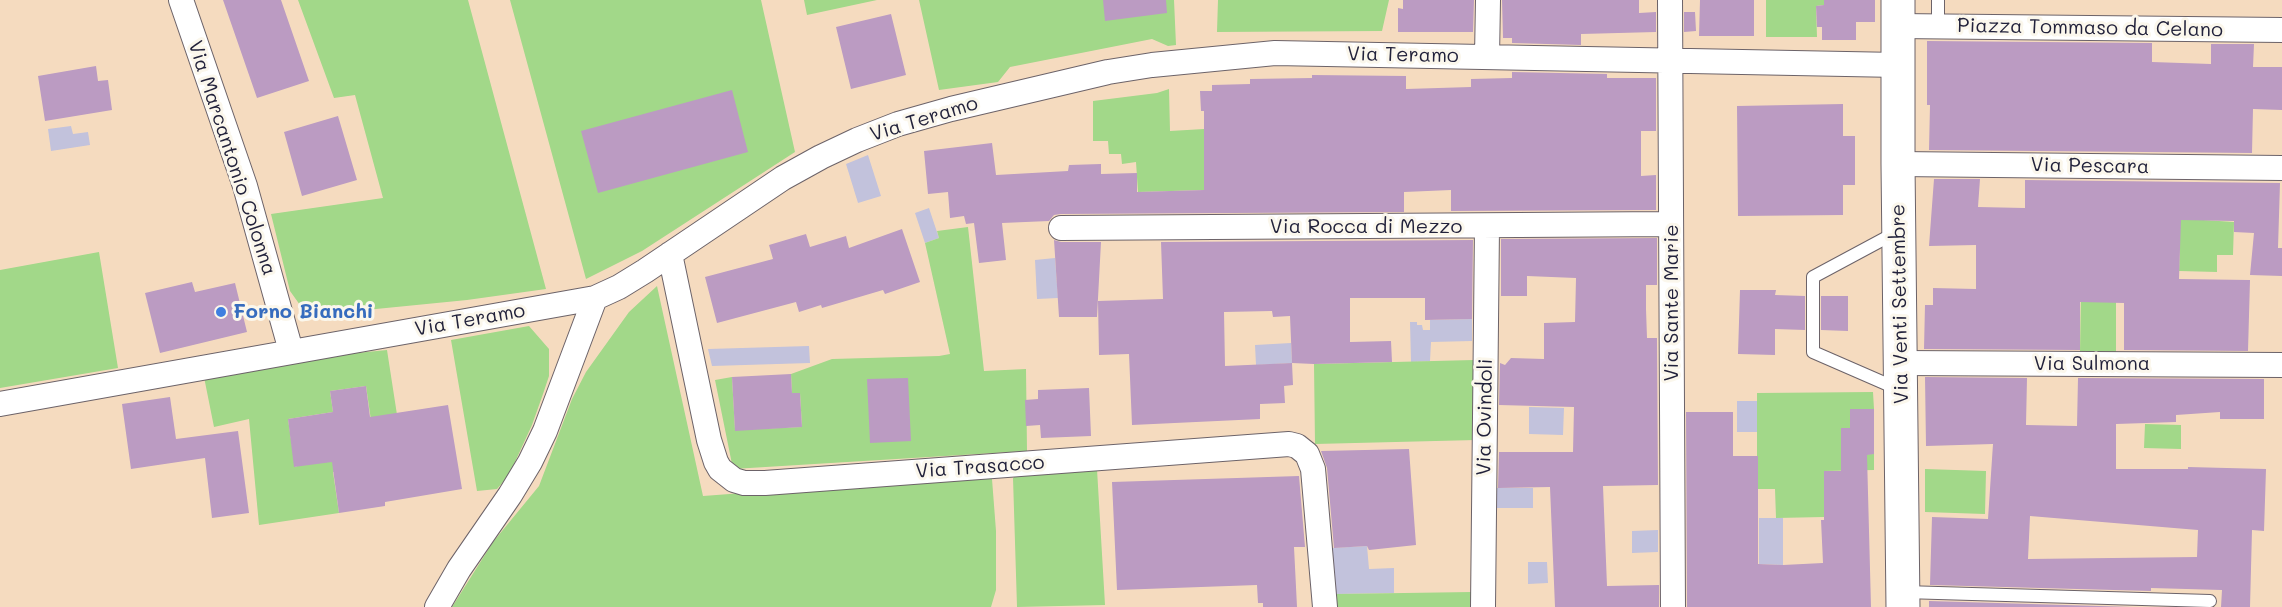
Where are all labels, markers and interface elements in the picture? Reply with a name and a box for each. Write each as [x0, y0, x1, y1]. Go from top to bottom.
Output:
street label: Piazza Tommaso da Celano [1957, 14, 2223, 42]
street label: Via Marcantonio Colonna [183, 38, 281, 278]
street label: Via Teramo [1347, 42, 1459, 68]
street label: Via Teramo [867, 91, 981, 147]
street label: Via Pescara [2030, 153, 2150, 179]
street label: Via Venti Settembre [1886, 204, 1914, 404]
street label: Via Rocca di Mezzo [1270, 215, 1462, 239]
street label: Via Sante Marie [1660, 224, 1684, 382]
street label: Via Teramo [413, 298, 527, 342]
place label: Forno Bianchi [233, 300, 374, 324]
marker: Forno Bianchi [214, 305, 228, 319]
street label: Via Sulmona [2034, 352, 2150, 376]
street label: Via Ovindoli [1472, 358, 1498, 476]
street label: Via Trasacco [915, 451, 1045, 483]

